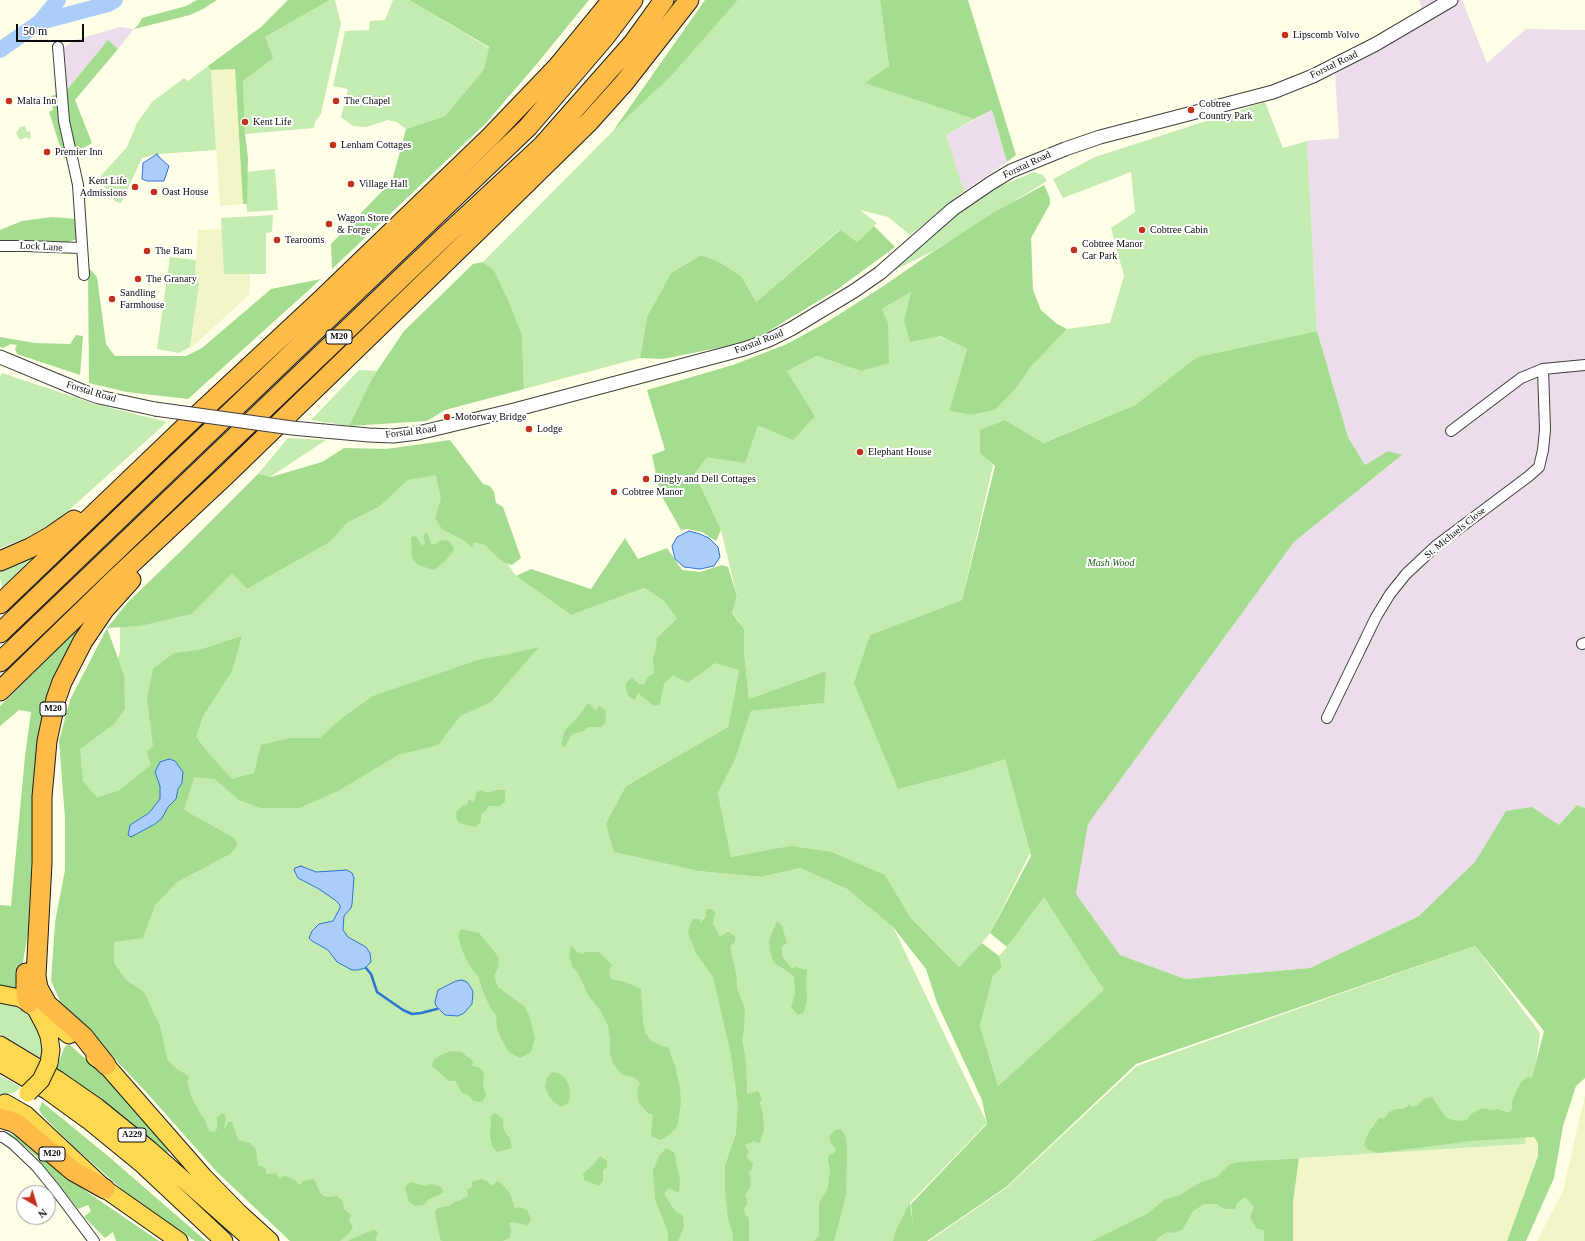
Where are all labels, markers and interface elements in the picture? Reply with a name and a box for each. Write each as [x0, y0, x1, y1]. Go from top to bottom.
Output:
scale bar [18, 16, 86, 42]
text: 50 m [23, 24, 47, 38]
place label: Lipscomb Volvo [1293, 29, 1359, 41]
marker: Lipscomb Volvo [1280, 30, 1290, 40]
street label: Forstal Road [1308, 48, 1360, 82]
place label: Malta Inn [17, 95, 56, 107]
place label: The Chapel [344, 95, 390, 107]
marker: Malta Inn [4, 96, 14, 106]
marker: The Chapel [331, 96, 341, 106]
place label: Cobtree Country Park [1199, 98, 1253, 122]
marker: Cobtree Country Park [1186, 105, 1196, 115]
place label: Kent Life [253, 116, 292, 128]
marker: Kent Life [240, 117, 250, 127]
place label: Lenham Cottages [341, 139, 411, 151]
marker: Lenham Cottages [328, 140, 338, 150]
place label: Premier Inn [55, 146, 102, 158]
marker: Premier Inn [42, 147, 52, 157]
street label: Forstal Road [1001, 149, 1053, 181]
place label: Kent Life Admissions [80, 175, 127, 198]
place label: Village Hall [359, 178, 408, 190]
marker: Village Hall [346, 179, 356, 189]
marker: Kent Life Admissions [130, 182, 140, 192]
place label: Oast House [162, 186, 208, 198]
marker: Oast House [149, 187, 159, 197]
place label: Wagon Store & Forge [337, 212, 389, 236]
marker: Wagon Store & Forge [324, 219, 334, 229]
place label: Cobtree Cabin [1150, 224, 1208, 236]
marker: Cobtree Cabin [1137, 225, 1147, 235]
place label: Tearooms [285, 234, 324, 246]
marker: Tearooms [272, 235, 282, 245]
place label: Cobtree Manor Car Park [1082, 238, 1143, 262]
street label: Lock Lane [19, 240, 63, 254]
place label: The Barn [155, 245, 192, 257]
marker: Cobtree Manor Car Park [1069, 245, 1079, 255]
marker: The Barn [142, 246, 152, 256]
place label: The Granary [146, 273, 197, 285]
marker: The Granary [133, 274, 143, 284]
place label: Sandling Farmhouse [120, 287, 164, 310]
marker: Sandling Farmhouse [107, 294, 117, 304]
street label: Forstal Road [733, 327, 785, 357]
road number: M20 [326, 330, 352, 344]
street label: Forstal Road [65, 379, 117, 405]
place label: Motorway Bridge [455, 411, 526, 423]
marker: Motorway Bridge [442, 412, 452, 422]
street label: Forstal Road [385, 423, 437, 441]
place label: Lodge [537, 423, 563, 435]
marker: Lodge [524, 424, 534, 434]
place label: Elephant House [868, 446, 932, 458]
marker: Elephant House [855, 447, 865, 457]
place label: Dingly and Dell Cottages [654, 473, 756, 485]
marker: Dingly and Dell Cottages [641, 474, 651, 484]
place label: Cobtree Manor [622, 486, 683, 498]
marker: Cobtree Manor [609, 487, 619, 497]
street label: St. Michaels Close [1422, 505, 1488, 561]
park label: Mash Wood [1087, 557, 1135, 569]
road number: M20 [40, 702, 66, 716]
road number: A229 [118, 1128, 146, 1142]
road number: M20 [39, 1147, 65, 1161]
north arrow [16, 1185, 56, 1225]
text: N [36, 1206, 50, 1221]

